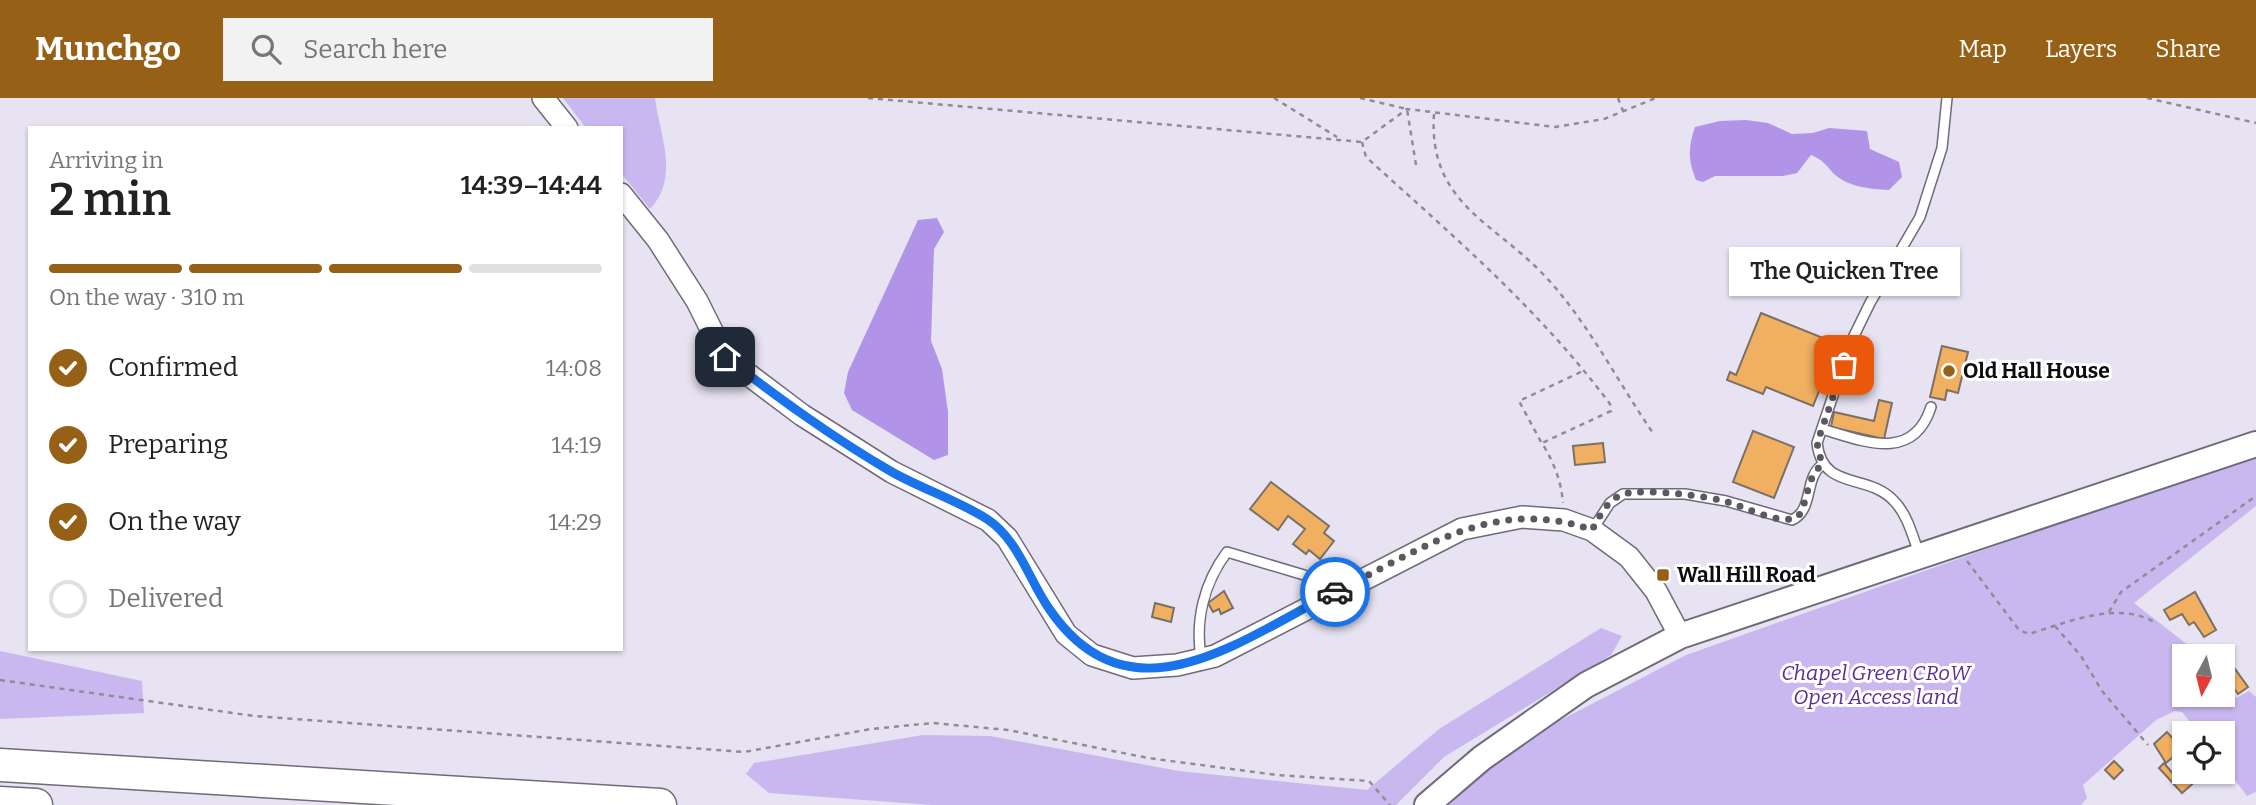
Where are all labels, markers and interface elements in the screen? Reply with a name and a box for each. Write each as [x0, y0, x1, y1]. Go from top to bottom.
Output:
search box [223, 18, 713, 81]
text: Munchgo [35, 29, 181, 69]
icon: search [247, 30, 285, 68]
text: Search here [303, 34, 447, 65]
text: Map [1959, 35, 2007, 63]
text: Layers [2045, 35, 2117, 63]
text: Share [2155, 35, 2221, 63]
text: Arriving in [49, 146, 163, 174]
text: 14:39–14:44 [461, 170, 602, 201]
text: 2 min [49, 172, 171, 227]
callout: The Quicken Tree [1728, 246, 1960, 295]
text: The Quicken Tree [1750, 257, 1939, 285]
text: On the way · 310 m [49, 283, 244, 311]
pin [695, 327, 755, 387]
pin [1814, 335, 1874, 395]
icon: home [706, 338, 744, 376]
icon: bag [1825, 346, 1863, 384]
icon: check [49, 349, 87, 387]
text: Confirmed [108, 352, 238, 383]
text: 14:08 [546, 354, 602, 382]
place label: Old Hall House [1963, 358, 2110, 384]
marker: Old Hall House [1941, 363, 1957, 379]
icon: check [49, 426, 87, 464]
text: Preparing [108, 429, 228, 460]
text: 14:19 [552, 431, 602, 459]
icon: check [49, 503, 87, 541]
text: On the way [108, 506, 241, 537]
text: 14:29 [548, 508, 602, 536]
courier [1300, 557, 1370, 627]
place label: Wall Hill Road [1677, 562, 1816, 588]
marker: Wall Hill Road [1655, 567, 1671, 583]
icon: car [1316, 573, 1354, 611]
text: Delivered [108, 583, 223, 614]
north arrow [2172, 644, 2235, 707]
map controls [2172, 644, 2235, 784]
park label: Chapel Green CRoW Open Access land [1781, 660, 1973, 710]
button: locate [2172, 721, 2235, 784]

